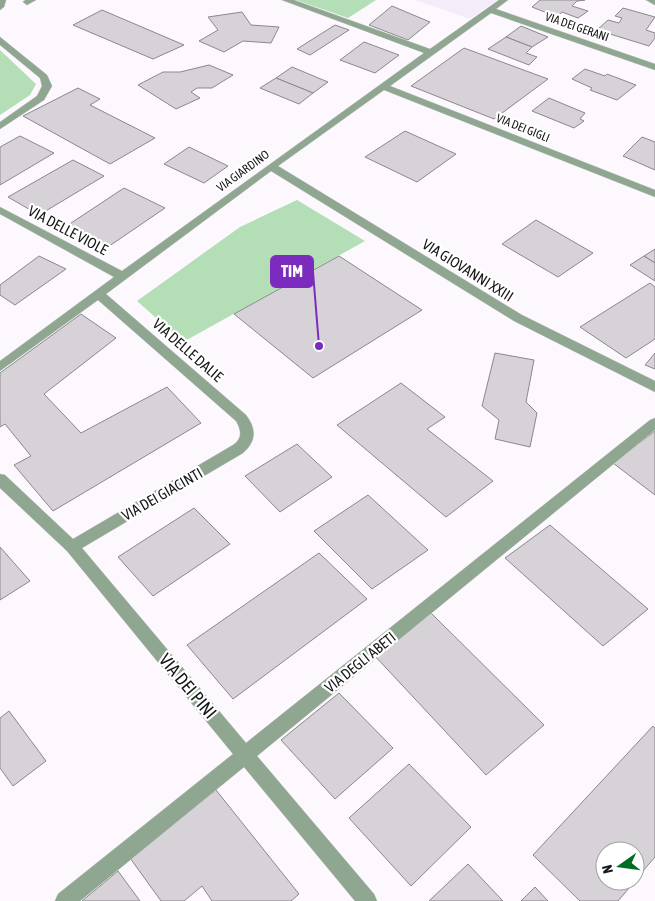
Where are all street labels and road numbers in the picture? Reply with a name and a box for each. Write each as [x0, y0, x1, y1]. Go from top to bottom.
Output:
street label: VIA DEI GERANI [543, 10, 611, 44]
street label: VIA DEI GIGLI [494, 111, 552, 145]
street label: VIA GIARDINO [214, 147, 272, 195]
street label: VIA DELLE VIOLE [25, 202, 111, 258]
street label: VIA GIOVANNI XXIII [419, 235, 517, 305]
street label: VIA DELLE DALIE [150, 315, 227, 385]
street label: VIA DEI GIACINTI [119, 464, 205, 524]
street label: VIA DEGLI ABETI [321, 628, 399, 696]
street label: VIA DEI PINI [155, 649, 221, 723]

